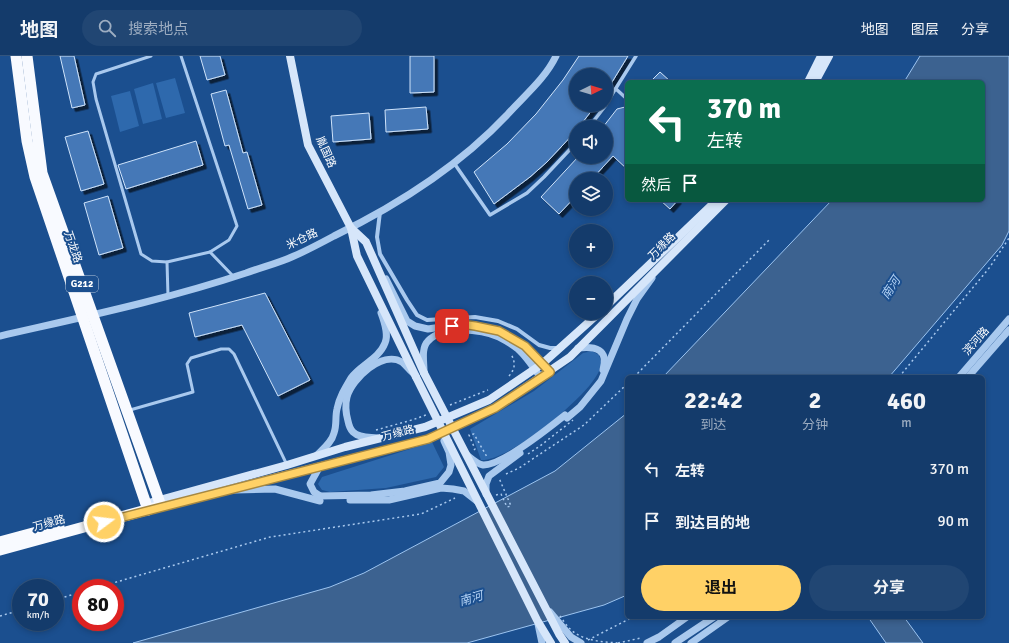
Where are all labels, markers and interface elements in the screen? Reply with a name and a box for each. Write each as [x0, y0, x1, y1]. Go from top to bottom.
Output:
search box [82, 10, 362, 46]
icon: search [96, 17, 118, 39]
text: 地图 [20, 18, 58, 42]
text: 搜索地点 [128, 20, 188, 38]
text: 地图 [861, 21, 889, 38]
text: 图层 [911, 21, 939, 38]
text: 分享 [961, 21, 989, 38]
north arrow [569, 68, 613, 112]
map controls [569, 68, 613, 320]
text: 370 m [707, 92, 781, 126]
icon: left [641, 96, 693, 148]
button: sound [569, 120, 613, 164]
text: 左转 [707, 130, 743, 152]
street label: 胤国路 [313, 134, 339, 170]
button: layers [569, 172, 613, 216]
icon: arrive [679, 172, 701, 194]
text: 然后 [641, 176, 671, 194]
button: + [569, 224, 613, 268]
street label: 米仓路 [284, 226, 320, 252]
street label: 万龙路 [61, 229, 85, 265]
street label: 万缘路 [646, 230, 678, 262]
water label: 南河 [878, 272, 905, 302]
road number: G212 [66, 276, 98, 292]
button: − [569, 276, 613, 320]
pin [435, 309, 469, 343]
icon: arrive [441, 315, 463, 337]
street label: 滨河路 [960, 324, 992, 358]
text: 22:42 [684, 385, 743, 415]
text: 2 [809, 385, 821, 415]
text: 460 [887, 386, 926, 416]
text: m [901, 415, 912, 431]
text: 到达 [700, 417, 727, 433]
text: 分钟 [802, 417, 828, 433]
street label: 万缘路 [380, 423, 416, 443]
icon: left [641, 458, 663, 480]
text: 370 m [929, 460, 969, 478]
text: 左转 [675, 462, 705, 480]
position arrow [83, 501, 125, 543]
icon: arrive [641, 510, 663, 532]
street label: 万缘路 [31, 512, 67, 534]
text: 90 m [938, 512, 969, 530]
text: 到达目的地 [675, 514, 750, 532]
button: 退出 [641, 565, 801, 611]
button: 分享 [809, 565, 969, 611]
speed limit sign: 80 [72, 579, 124, 631]
text: 70 [27, 587, 49, 612]
water label: 南河 [457, 588, 487, 610]
text: km/h [27, 609, 49, 621]

